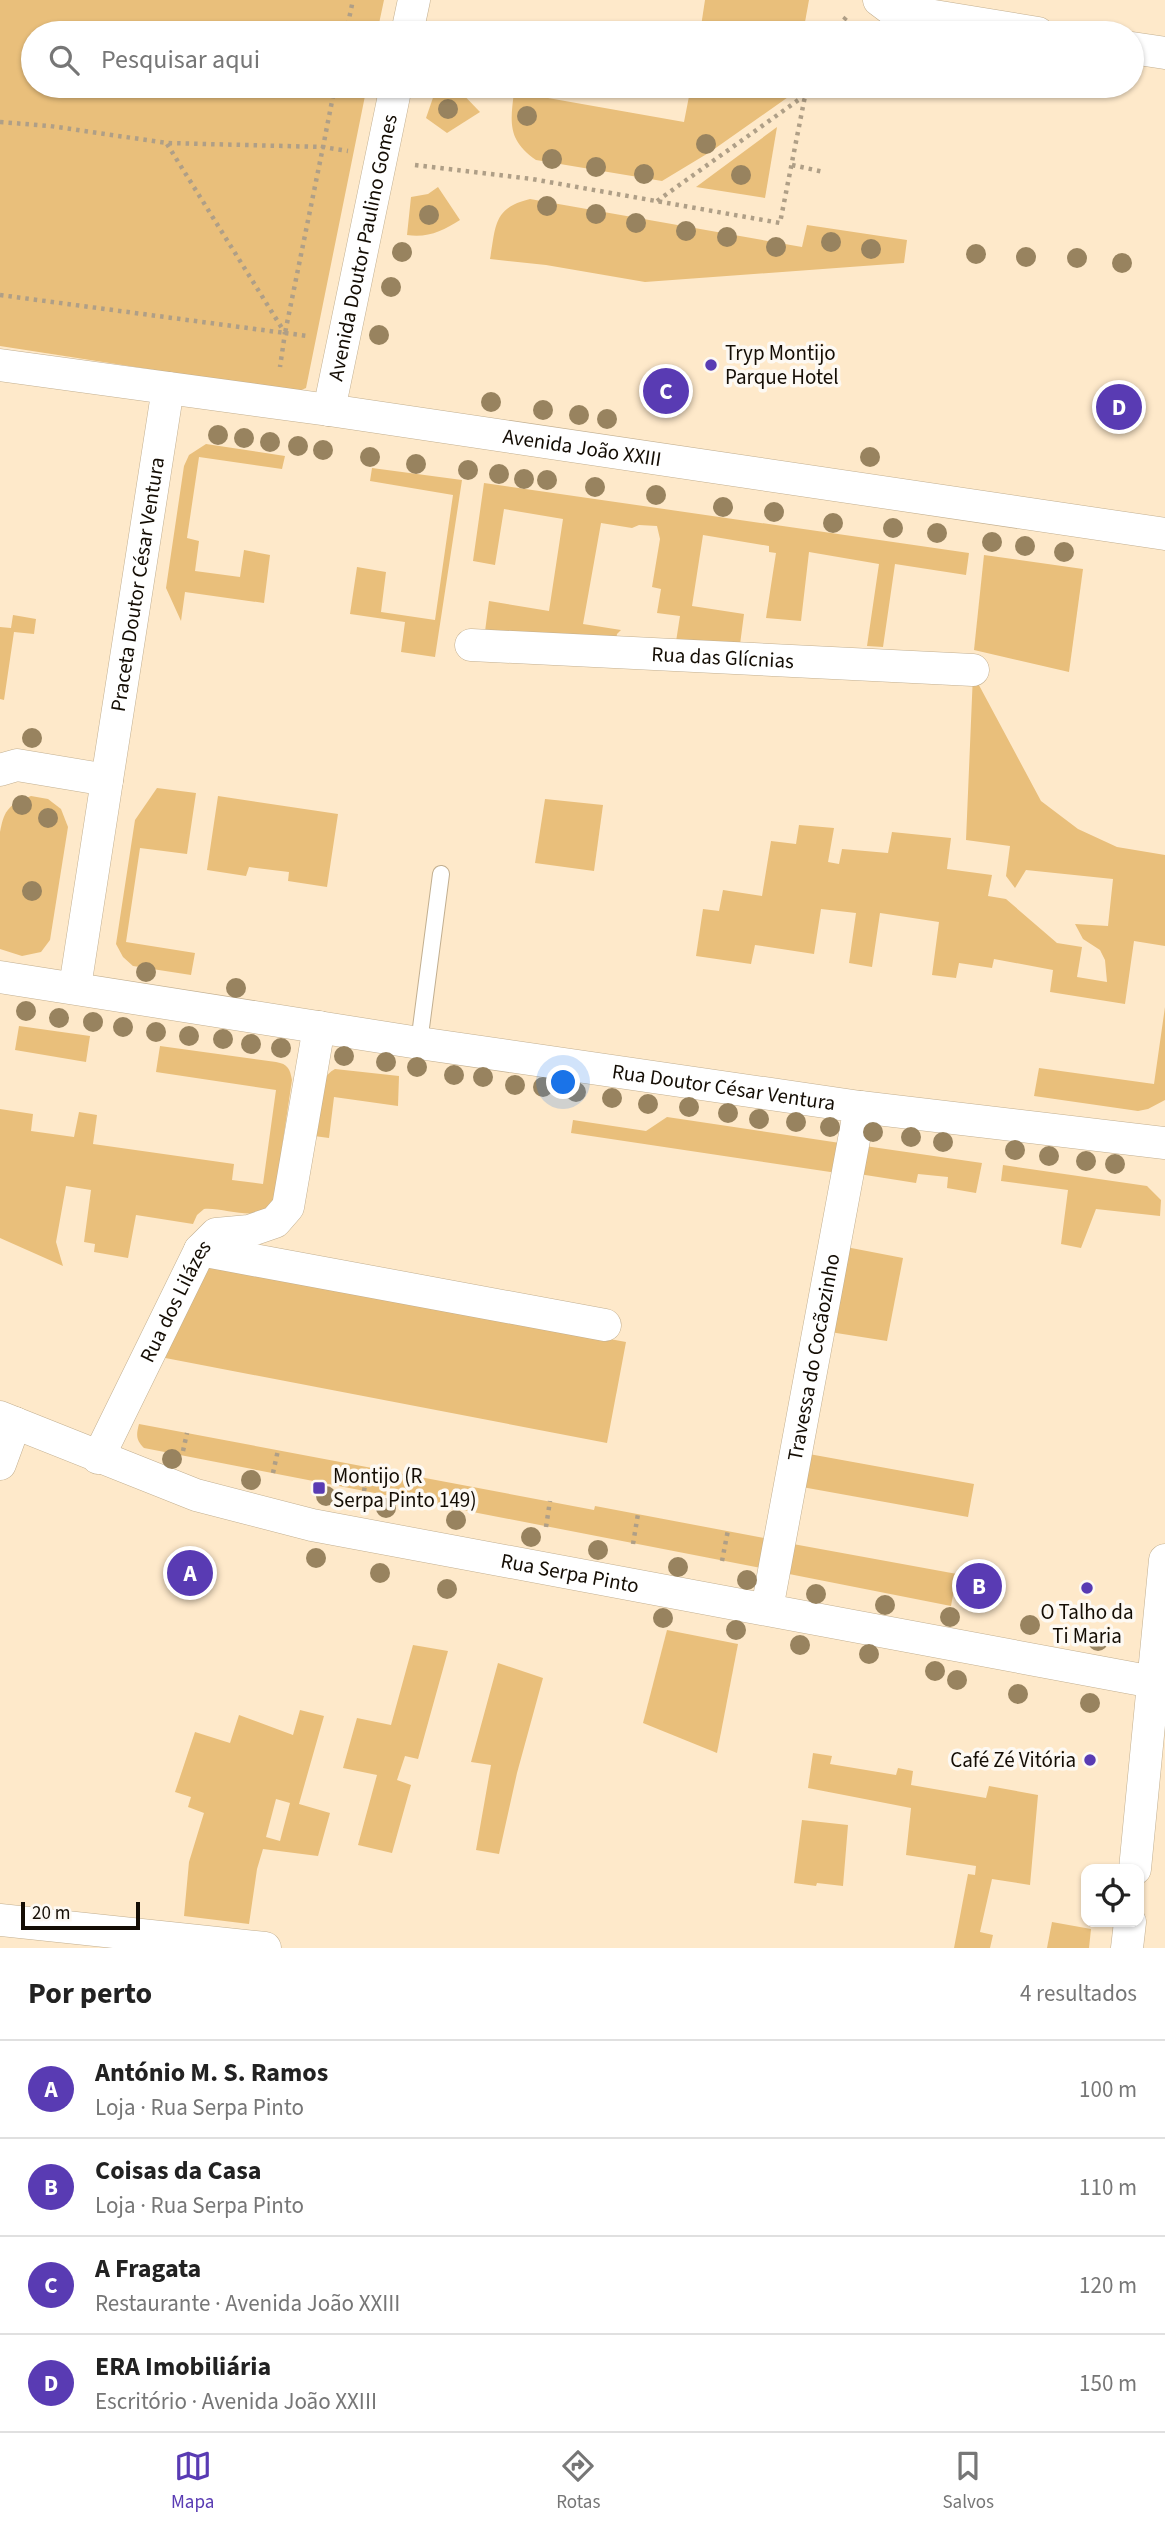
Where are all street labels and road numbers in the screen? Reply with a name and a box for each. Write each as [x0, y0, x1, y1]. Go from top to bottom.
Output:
street label: Avenida Doutor Paulino Gomes [320, 111, 405, 383]
street label: Avenida João XXIII [501, 421, 664, 474]
street label: Praceta Doutor César Ventura [103, 455, 172, 714]
street label: Rua das Glícnias [651, 639, 795, 676]
street label: Rua Doutor César Ventura [610, 1056, 837, 1118]
street label: Rua dos Lilázes [132, 1232, 218, 1367]
street label: Travessa do Cocãozinho [780, 1251, 848, 1464]
street label: Rua Serpa Pinto [498, 1546, 641, 1601]

